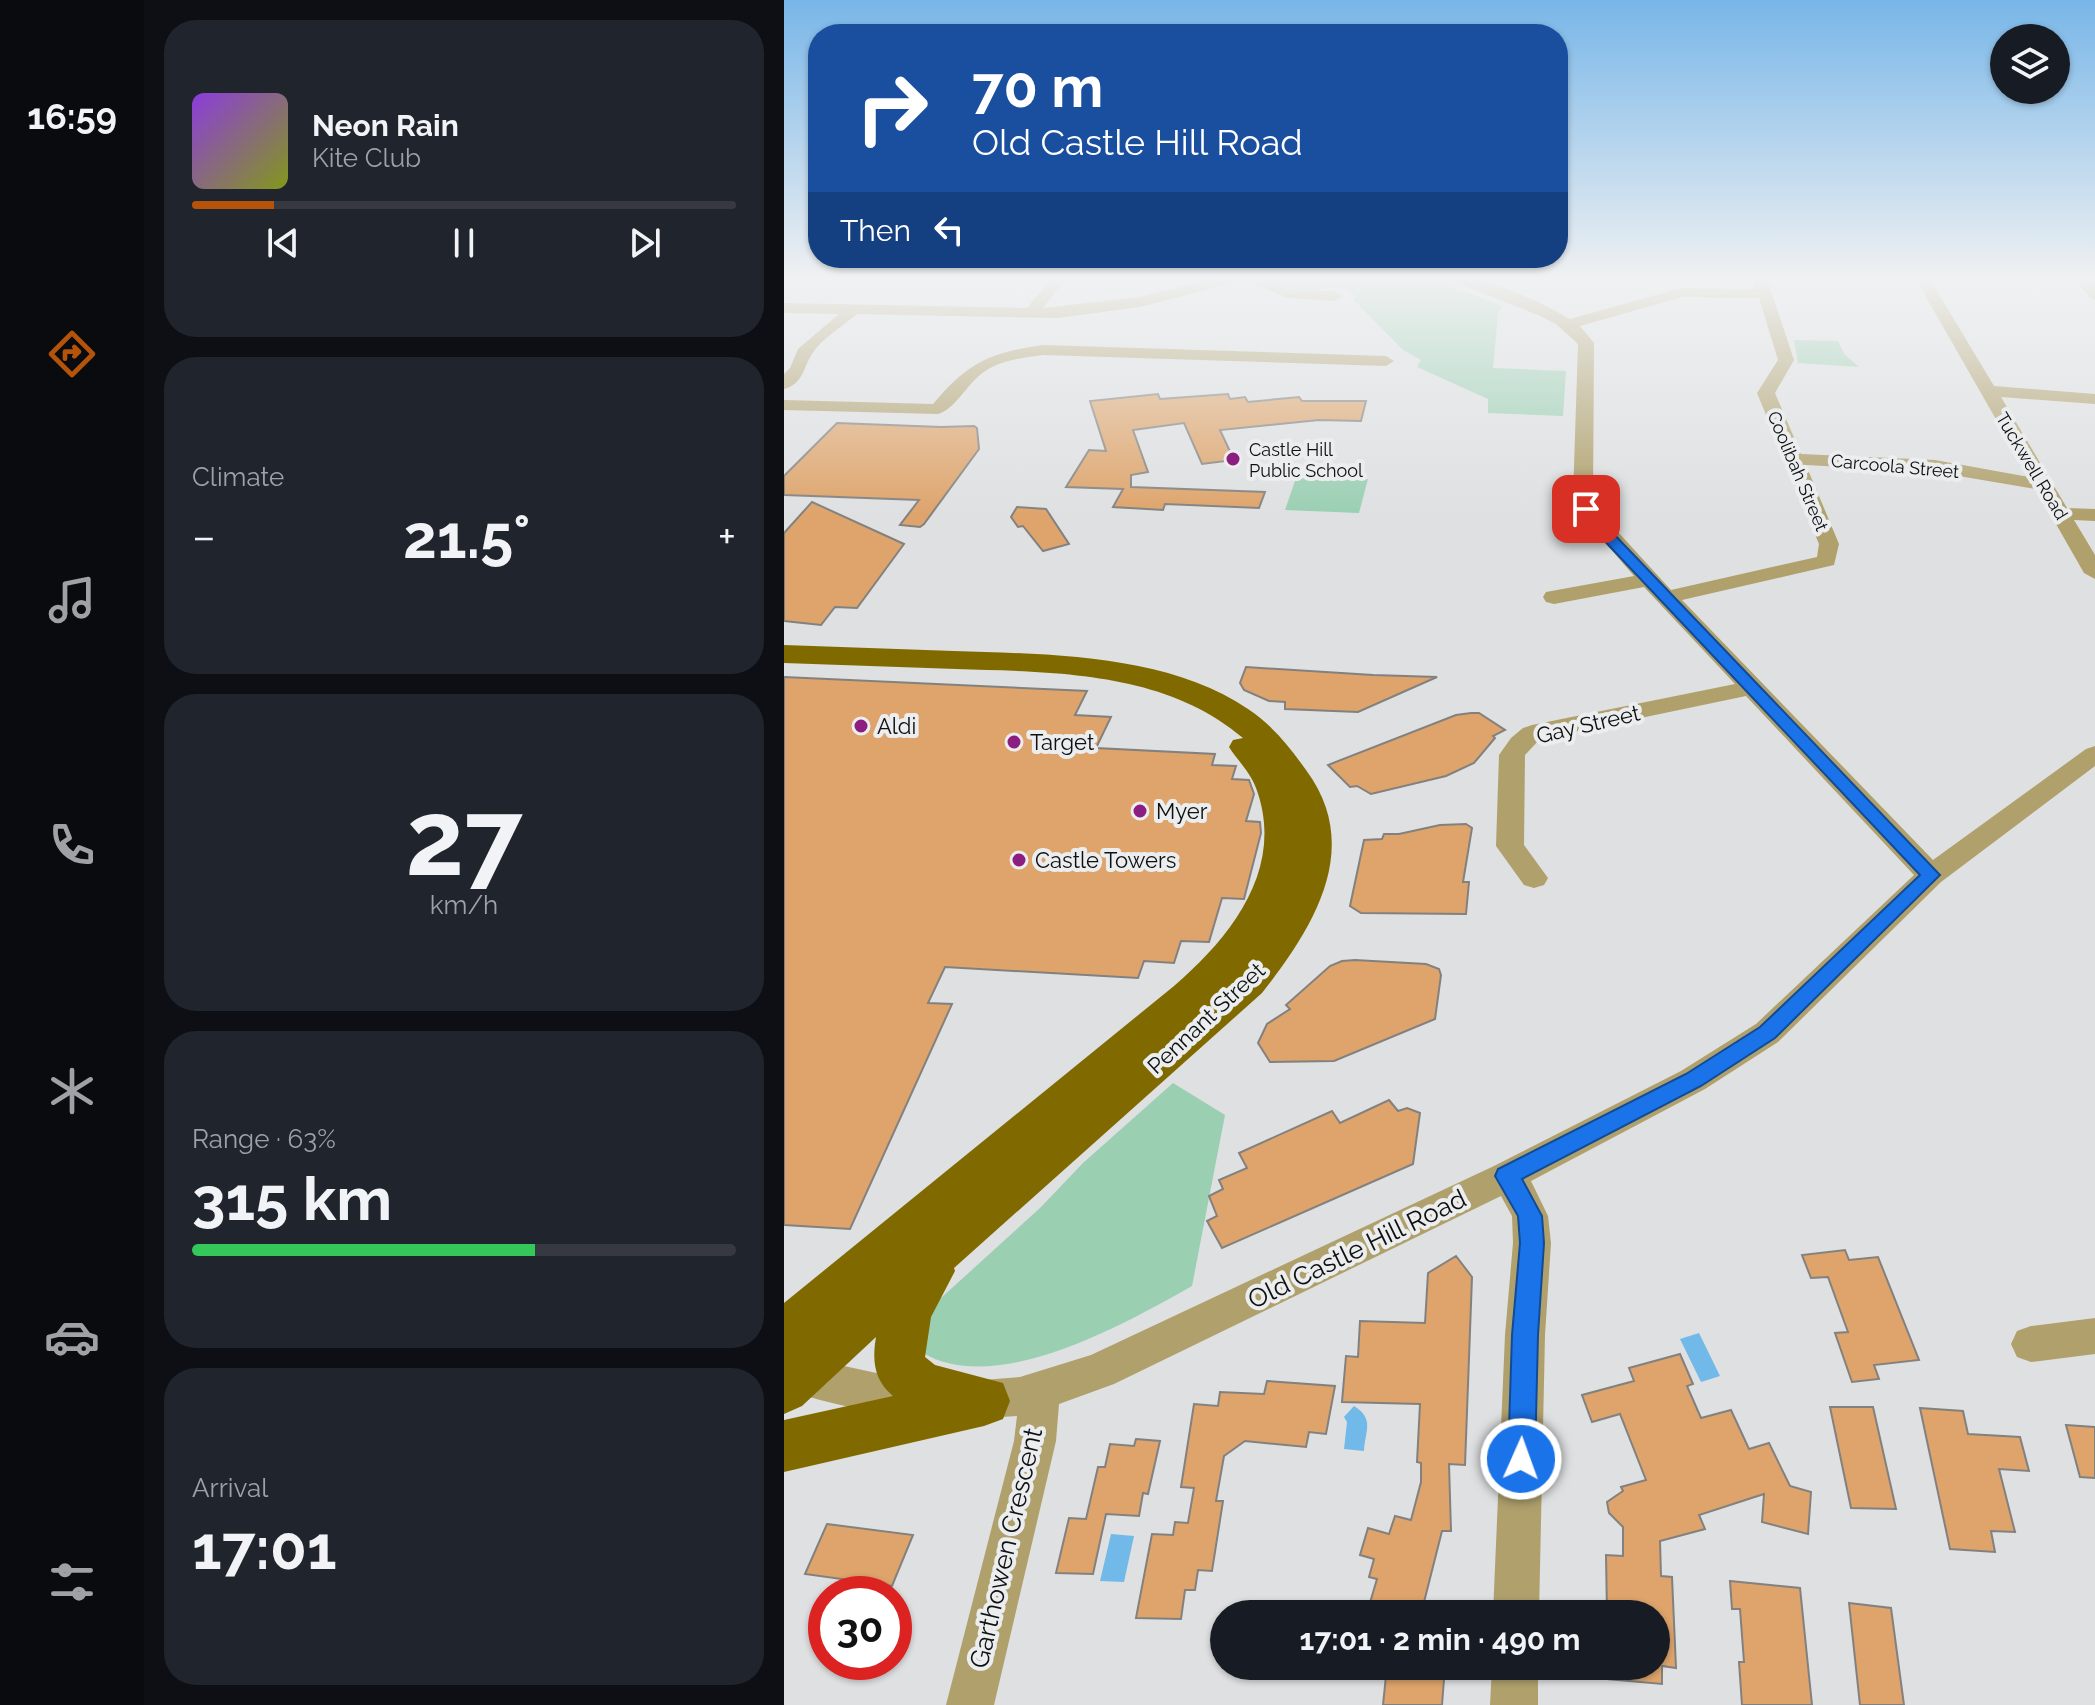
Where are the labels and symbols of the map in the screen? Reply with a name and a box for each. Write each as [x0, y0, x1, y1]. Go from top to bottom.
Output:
street label: Coolibah Street [1763, 408, 1833, 534]
street label: Tuckwell Road [1992, 409, 2072, 523]
place label: Castle Hill Public School [1249, 439, 1363, 481]
marker: Castle Hill Public School [1224, 450, 1242, 468]
street label: Carcoola Street [1830, 450, 1960, 482]
pin [1552, 475, 1620, 543]
street label: Gay Street [1534, 699, 1643, 749]
place label: Aldi [877, 713, 916, 739]
marker: Aldi [852, 717, 870, 735]
place label: Target [1030, 729, 1095, 755]
marker: Target [1005, 733, 1023, 751]
place label: Myer [1156, 798, 1208, 824]
marker: Myer [1131, 802, 1149, 820]
place label: Castle Towers [1035, 847, 1176, 873]
marker: Castle Towers [1010, 851, 1028, 869]
street label: Pennant Street [1142, 957, 1270, 1079]
street label: Old Castle Hill Road [1243, 1183, 1471, 1315]
position arrow [1479, 1417, 1563, 1501]
street label: Garthowen Crescent [964, 1425, 1048, 1671]
speed limit sign: 30 [808, 1576, 912, 1680]

